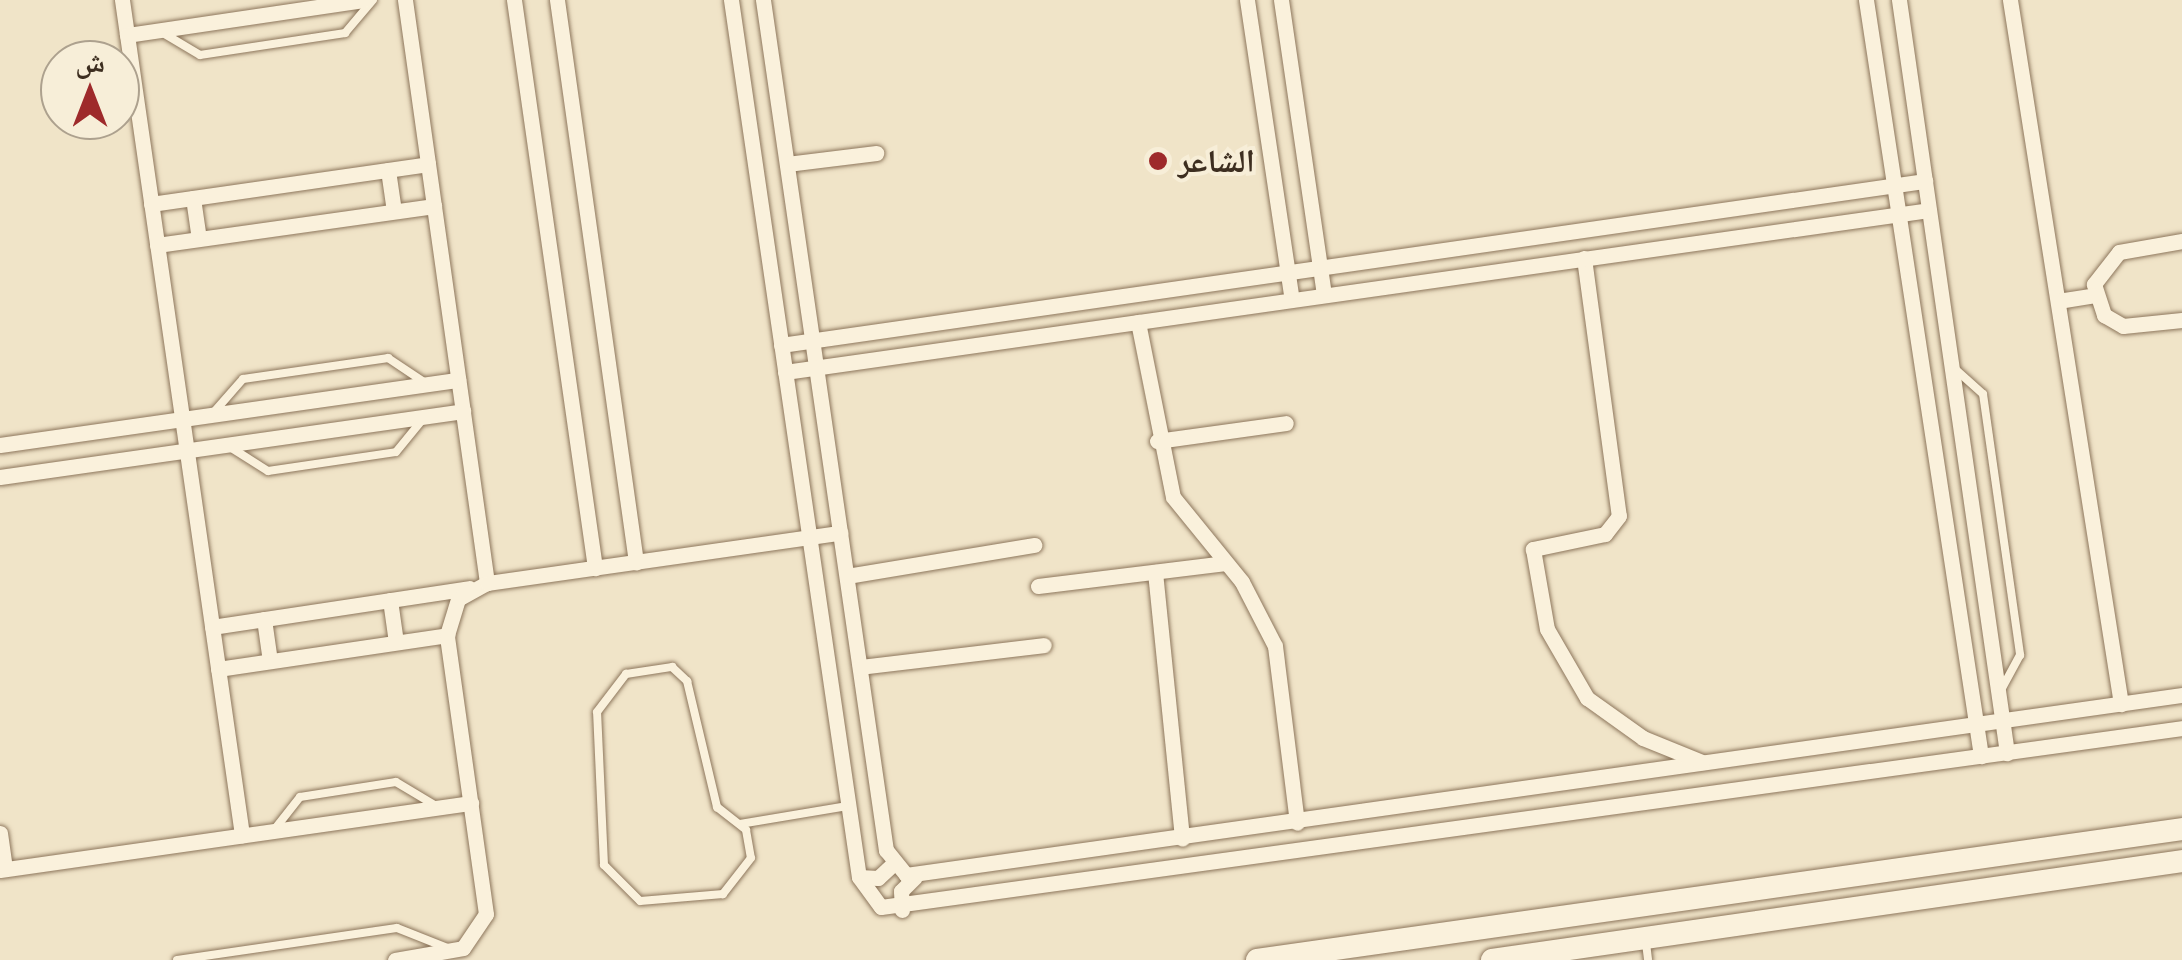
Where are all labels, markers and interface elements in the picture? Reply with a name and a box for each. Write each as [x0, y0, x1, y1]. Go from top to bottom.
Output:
north arrow [40, 40, 140, 140]
text: ش [75, 44, 105, 80]
place label: الشاعر [1178, 142, 1255, 180]
marker: الشاعر [1147, 150, 1169, 172]

